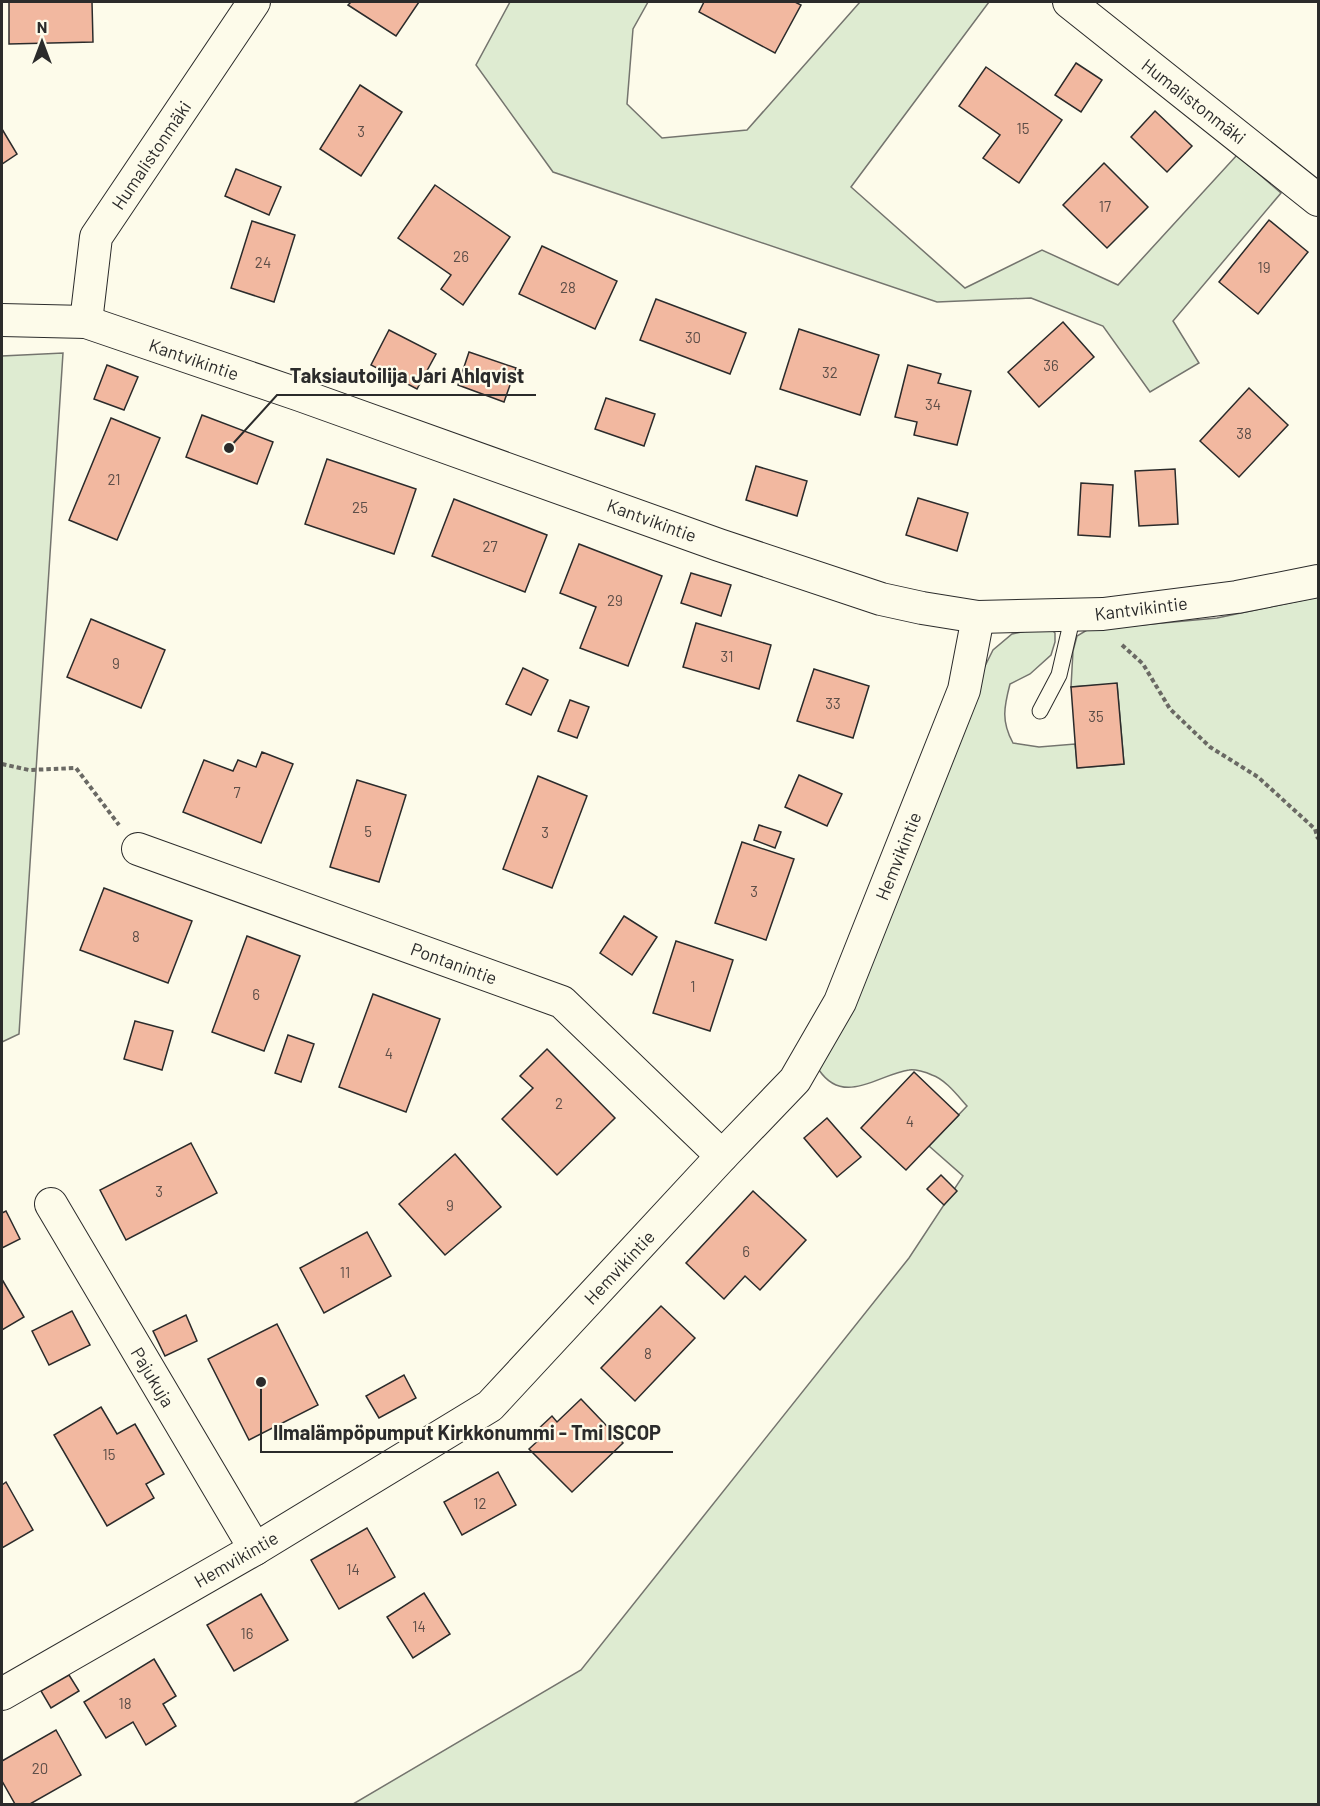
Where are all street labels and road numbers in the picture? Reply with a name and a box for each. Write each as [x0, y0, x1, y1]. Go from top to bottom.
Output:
street label: Humalistonmäki [1137, 53, 1251, 149]
street label: Humalistonmäki [107, 96, 195, 214]
street label: Kantvikintie [146, 333, 242, 385]
street label: Kantvikintie [604, 494, 700, 546]
street label: Kantvikintie [1093, 591, 1189, 625]
street label: Hemvikintie [870, 809, 926, 903]
street label: Pontanintie [408, 937, 500, 989]
street label: Hemvikintie [579, 1225, 659, 1309]
street label: Pajukuja [127, 1343, 179, 1411]
street label: Hemvikintie [190, 1526, 282, 1592]

